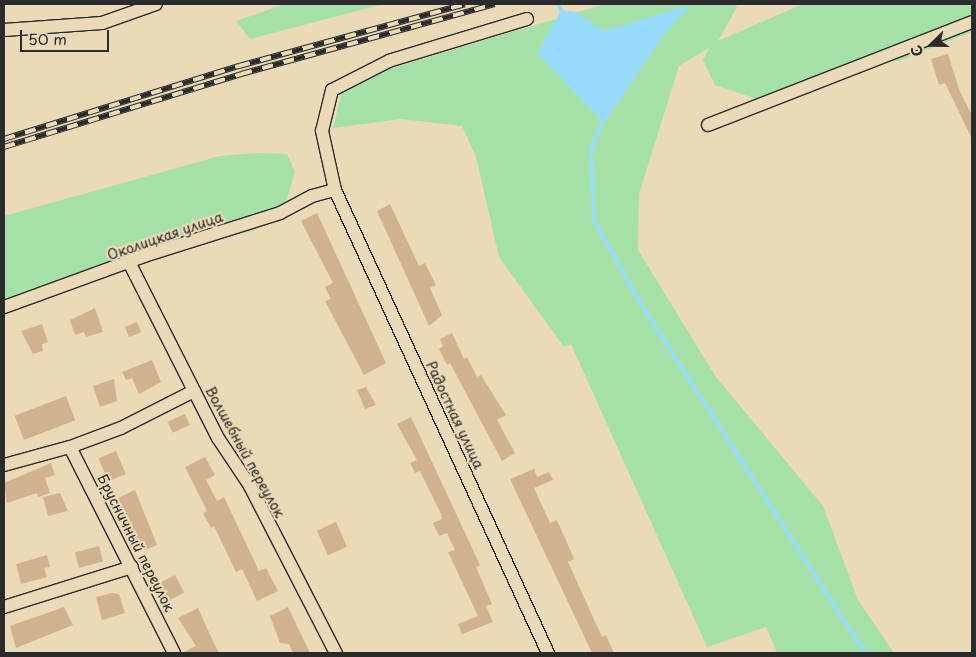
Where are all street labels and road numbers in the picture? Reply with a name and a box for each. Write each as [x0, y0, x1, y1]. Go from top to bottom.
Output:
street label: Околицкая улица [105, 208, 225, 264]
street label: Радостная улица [422, 358, 488, 472]
street label: Волшебный переулок [202, 383, 288, 521]
street label: Брусничный переулок [94, 471, 178, 615]

